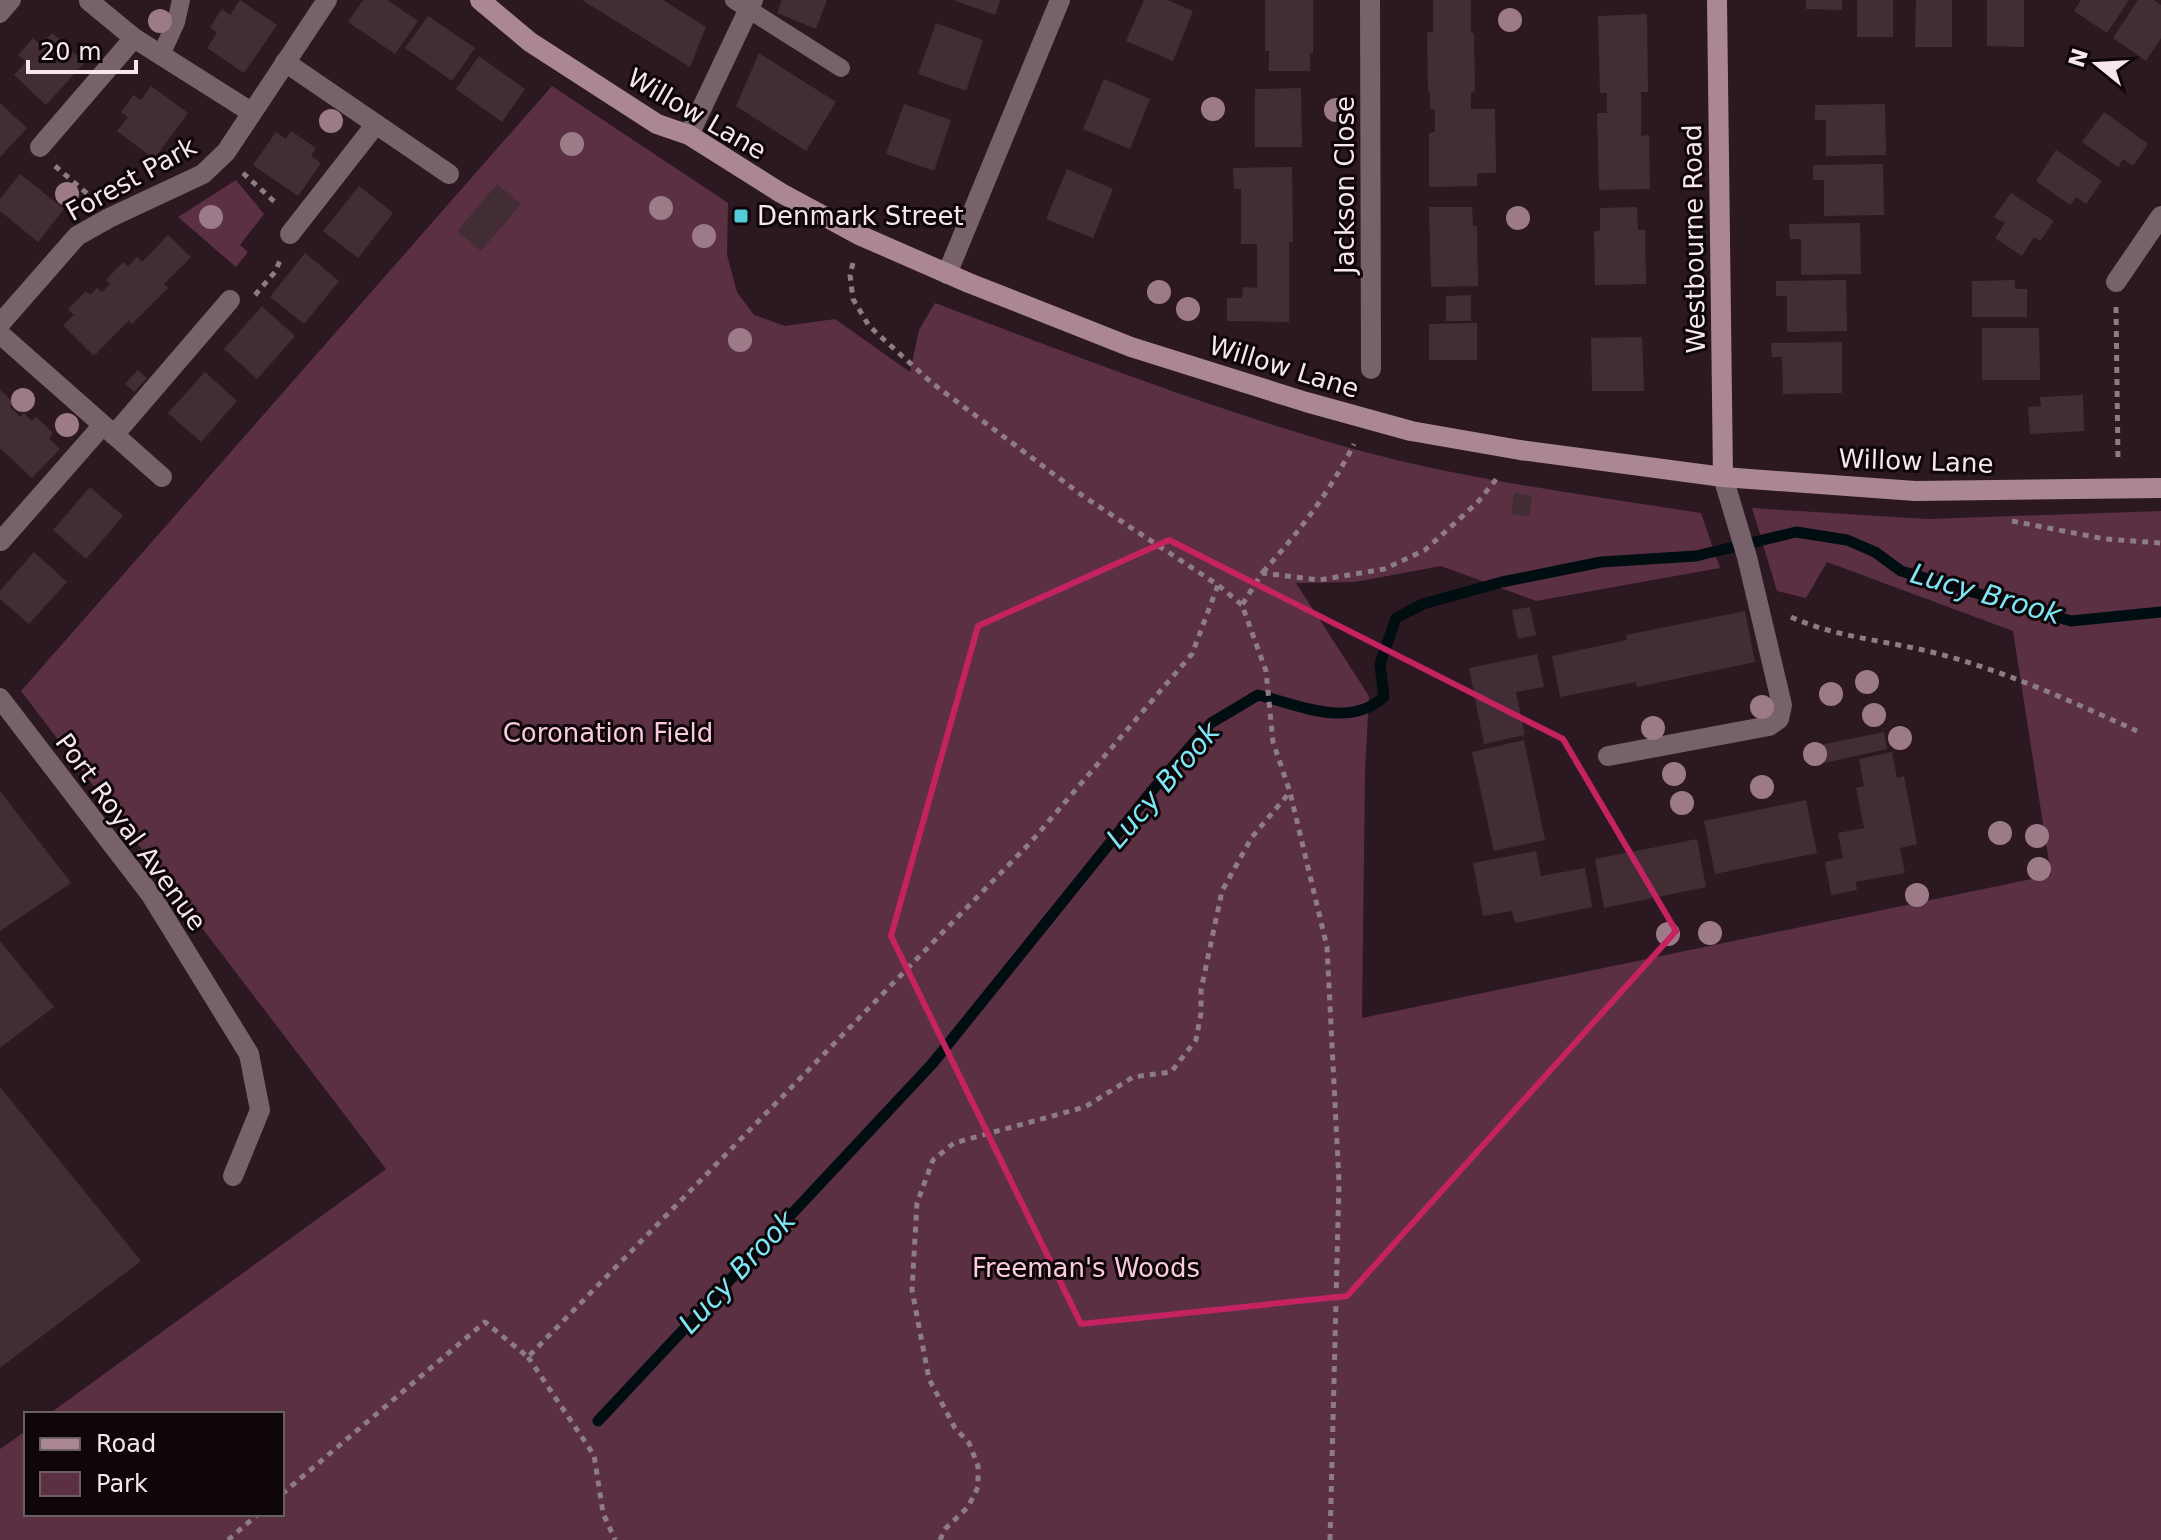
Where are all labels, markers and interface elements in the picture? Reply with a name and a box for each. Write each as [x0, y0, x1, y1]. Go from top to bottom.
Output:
scale bar [28, 24, 136, 74]
north arrow [2057, 24, 2137, 104]
text: 20 m [40, 38, 102, 66]
text: N [2064, 45, 2093, 71]
street label: Willow Lane [622, 62, 772, 166]
street label: Jackson Close [1330, 96, 1360, 276]
street label: Westbourne Road [1677, 124, 1711, 354]
street label: Forest Park [61, 131, 201, 227]
place label: Denmark Street [757, 201, 964, 231]
marker: Denmark Street [732, 207, 750, 225]
street label: Willow Lane [1205, 330, 1363, 404]
street label: Willow Lane [1838, 443, 1994, 479]
water label: Lucy Brook [1907, 557, 2067, 632]
water label: Lucy Brook [1100, 714, 1228, 854]
park label: Coronation Field [503, 718, 713, 748]
street label: Port Royal Avenue [49, 728, 213, 936]
water label: Lucy Brook [672, 1203, 803, 1340]
park label: Freeman's Woods [972, 1253, 1200, 1283]
legend [24, 1412, 284, 1516]
text: Road [96, 1430, 156, 1458]
text: Park [96, 1470, 148, 1498]

